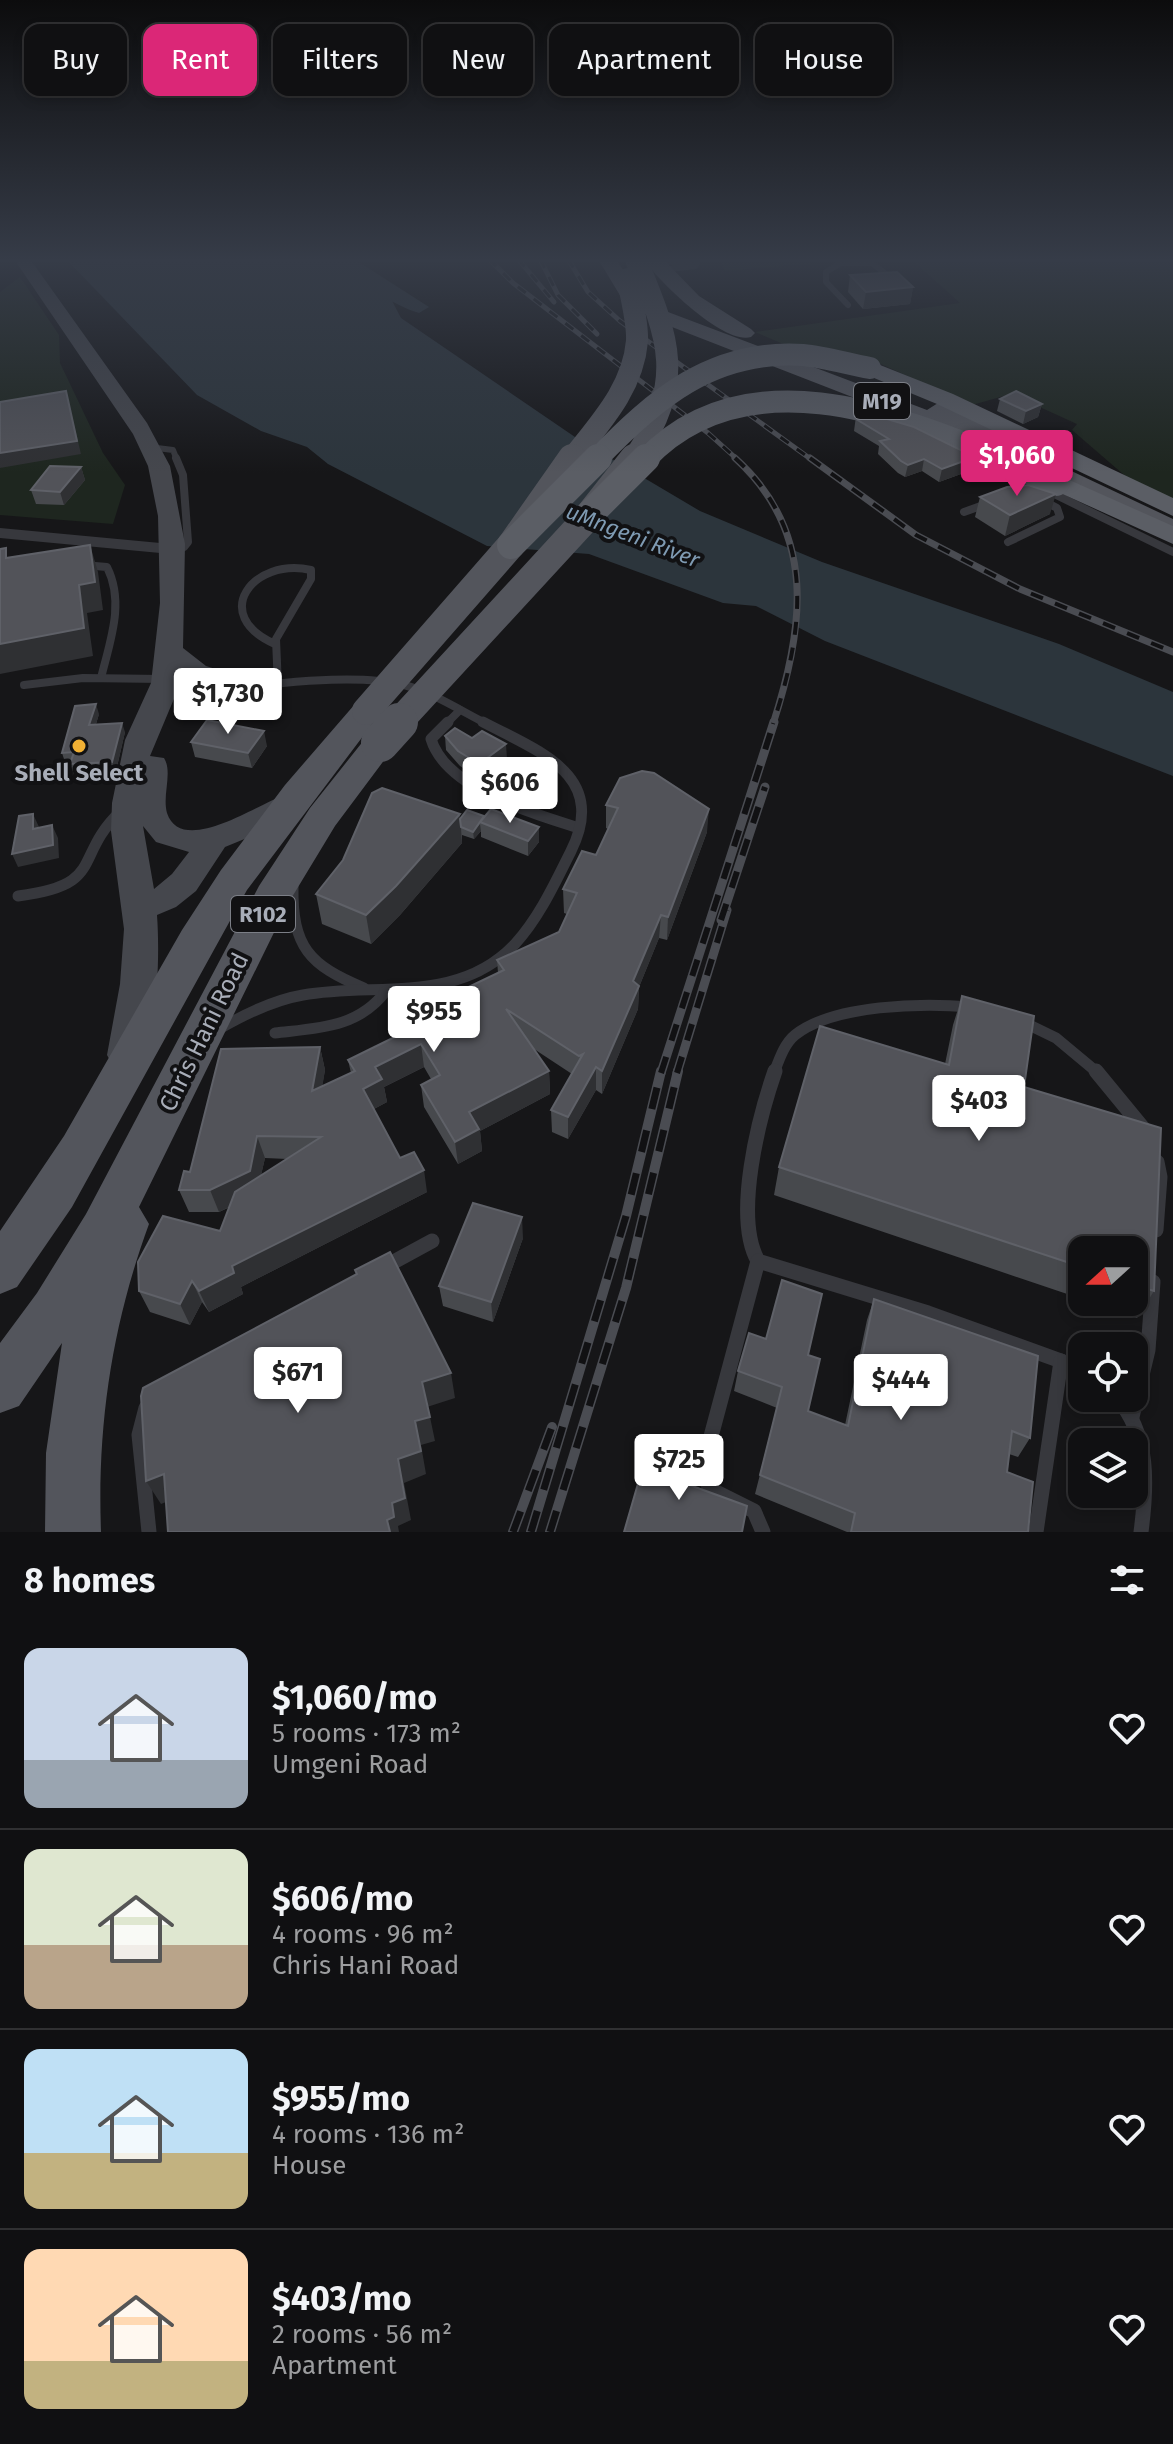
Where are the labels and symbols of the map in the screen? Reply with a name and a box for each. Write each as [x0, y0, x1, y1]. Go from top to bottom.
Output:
road number: M19 [854, 383, 910, 419]
pin: $1,060 [952, 430, 1082, 498]
water label: uMngeni River [562, 498, 704, 574]
pin: $1,730 [163, 668, 293, 736]
marker: Shell Select [70, 737, 88, 755]
pin: $606 [463, 757, 557, 825]
place label: Shell Select [15, 759, 144, 787]
road number: R102 [231, 896, 295, 932]
street label: Chris Hani Road [154, 948, 254, 1116]
pin: $955 [387, 986, 481, 1054]
pin: $403 [932, 1075, 1026, 1143]
north arrow [1068, 1236, 1148, 1316]
pin: $671 [251, 1347, 345, 1415]
pin: $444 [854, 1354, 948, 1422]
pin: $725 [632, 1434, 726, 1502]

